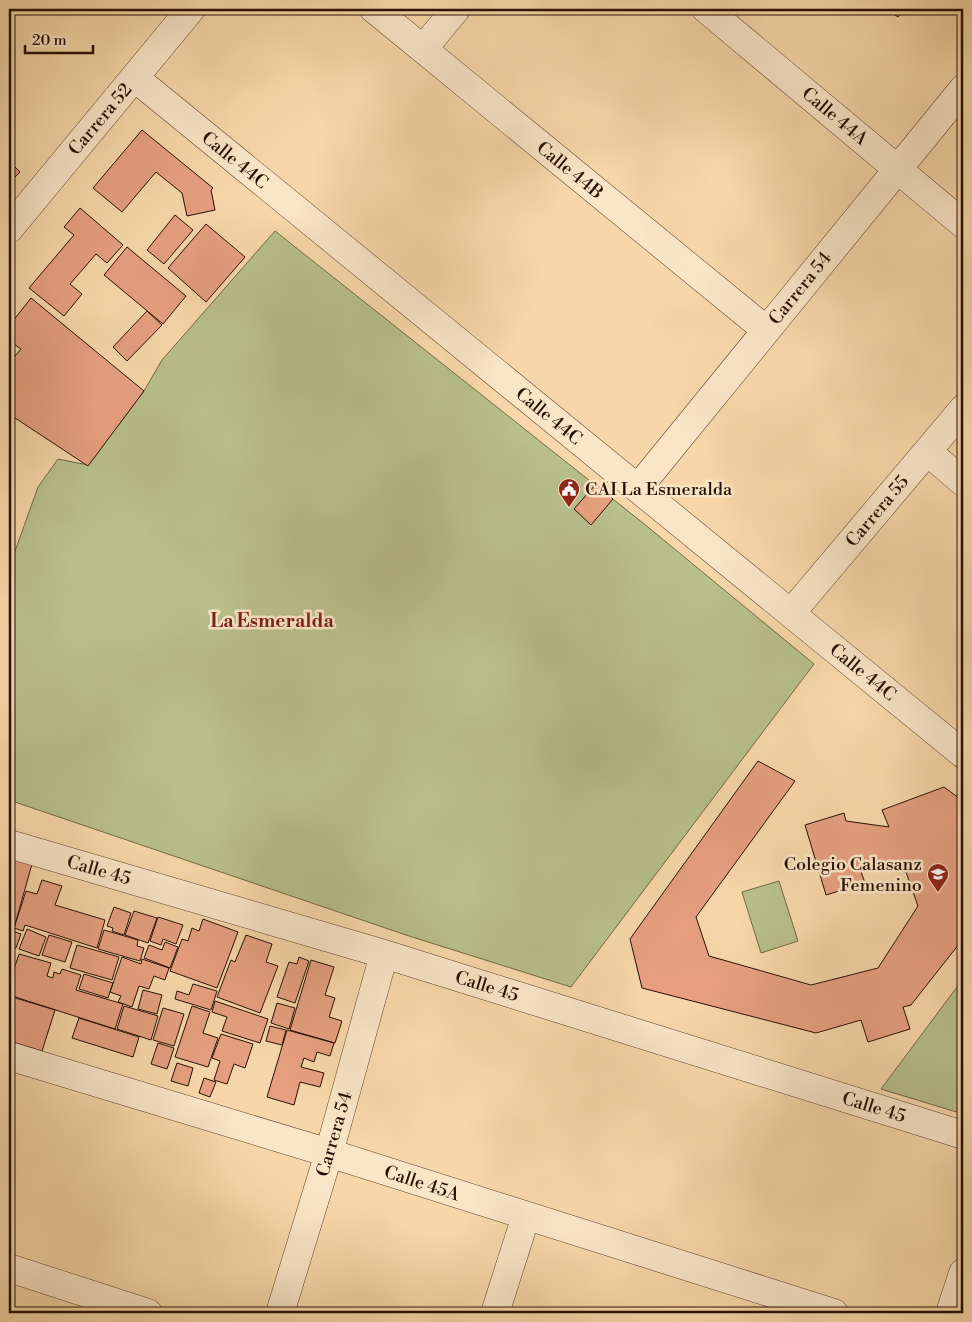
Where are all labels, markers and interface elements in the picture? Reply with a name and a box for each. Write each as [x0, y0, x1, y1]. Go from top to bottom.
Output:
scale bar [25, 22, 92, 54]
text: 20 m [32, 31, 67, 50]
street label: Carrera 52 [64, 79, 137, 160]
street label: Calle 44A [797, 82, 873, 151]
street label: Calle 44C [197, 127, 273, 194]
street label: Calle 44B [532, 136, 608, 204]
street label: Carrera 54 [764, 247, 837, 330]
street label: Calle 44C [511, 383, 587, 450]
street label: Carrera 55 [841, 471, 914, 552]
public building icon: CAI La Esmeralda [557, 477, 581, 508]
place label: CAI La Esmeralda [585, 478, 733, 501]
district label: La Esmeralda [210, 609, 334, 633]
street label: Calle 44C [825, 639, 901, 706]
street label: Calle 45 [64, 850, 134, 891]
place label: Colegio Calasanz Femenino [784, 853, 922, 897]
school or university icon: Colegio Calasanz Femenino [926, 862, 950, 893]
street label: Calle 45 [452, 966, 522, 1007]
street label: Calle 45 [839, 1087, 909, 1128]
street label: Carrera 54 [311, 1088, 358, 1180]
street label: Calle 45A [381, 1161, 463, 1207]

